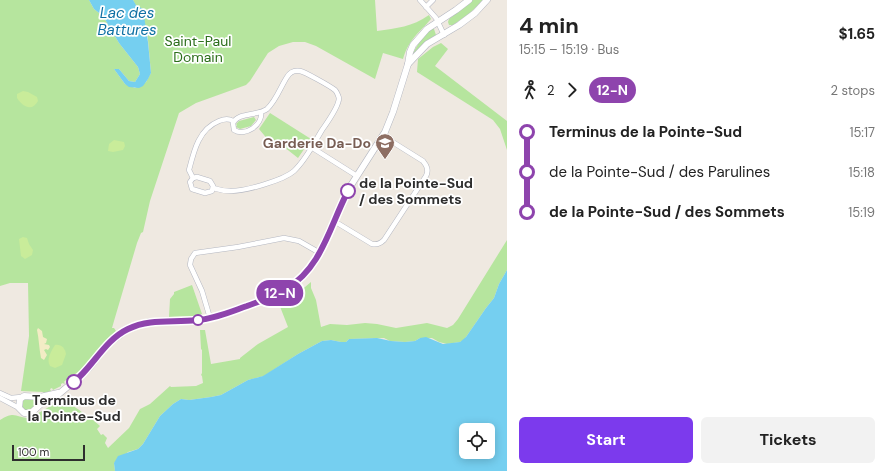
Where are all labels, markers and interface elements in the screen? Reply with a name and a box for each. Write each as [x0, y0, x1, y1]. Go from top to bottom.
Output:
water label: Lac des Battures [97, 3, 157, 40]
text: 4 min [519, 11, 579, 40]
text: $1.65 [839, 24, 875, 44]
park label: Saint-Paul Domain [165, 32, 231, 66]
text: 15:15 – 15:19 · Bus [519, 41, 619, 58]
icon: walk [519, 79, 541, 101]
icon: forward [561, 79, 583, 101]
text: 12-N [597, 81, 628, 99]
text: 2 [547, 82, 555, 99]
text: 2 stops [831, 82, 875, 99]
text: Terminus de la Pointe-Sud [549, 122, 742, 142]
text: 15:17 [849, 124, 875, 141]
school or university icon: Garderie Da-Do [374, 132, 396, 160]
place label: Garderie Da-Do [263, 134, 371, 152]
text: de la Pointe-Sud / des Parulines [549, 162, 770, 182]
text: 15:18 [848, 164, 875, 181]
place label: de la Pointe-Sud / des Sommets [359, 174, 473, 208]
marker: de la Pointe-Sud / des Sommets [340, 183, 356, 199]
text: de la Pointe-Sud / des Sommets [549, 202, 785, 222]
text: 15:19 [848, 204, 875, 221]
line badge: 12-N [252, 280, 308, 306]
text: 12-N [264, 284, 296, 302]
unlabelled marker [192, 314, 204, 326]
marker: Terminus de la Pointe-Sud [66, 374, 82, 390]
place label: Terminus de la Pointe-Sud [27, 391, 121, 425]
button: Start [519, 417, 693, 463]
button: Tickets [701, 417, 875, 463]
map controls [459, 423, 495, 459]
button: locate [459, 423, 495, 459]
scale bar [12, 443, 85, 462]
text: 100 m [18, 445, 49, 459]

